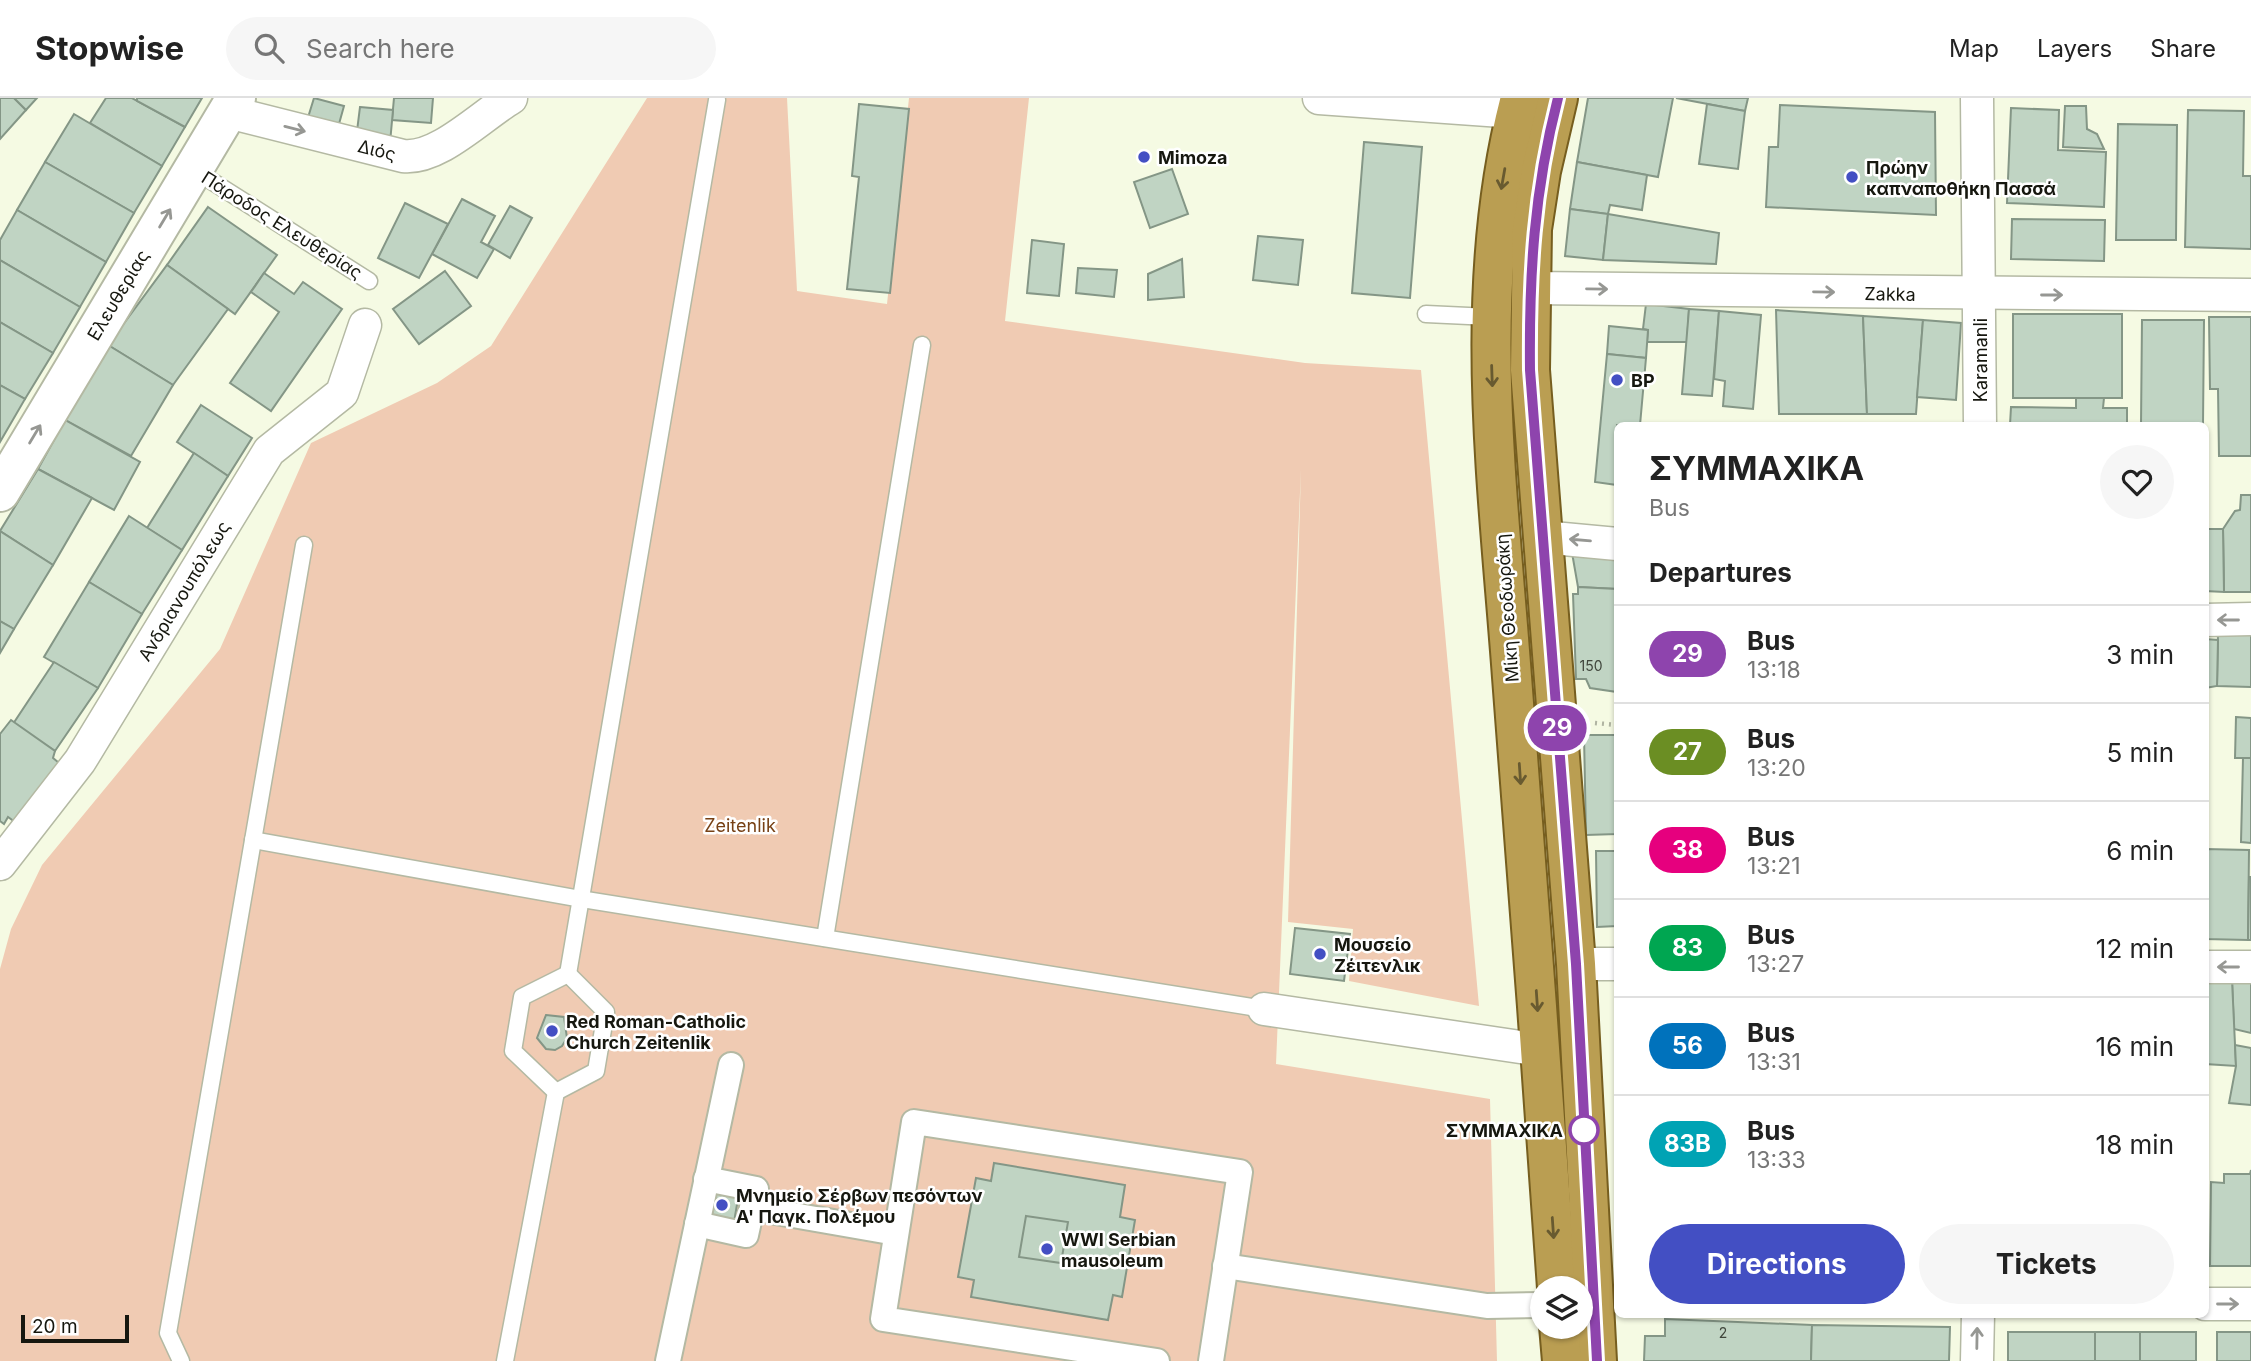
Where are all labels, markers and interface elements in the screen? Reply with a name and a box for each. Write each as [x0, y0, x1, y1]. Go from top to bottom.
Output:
search box [226, 17, 716, 80]
text: Stopwise [35, 28, 184, 68]
icon: search [250, 29, 288, 67]
text: Search here [306, 33, 455, 64]
text: Map [1949, 34, 1999, 63]
text: Layers [2037, 34, 2112, 63]
text: Share [2150, 34, 2216, 63]
one-way arrow [283, 123, 305, 136]
street label: Διός [356, 135, 398, 165]
place label: Mimoza [1158, 147, 1228, 168]
marker: Mimoza [1136, 149, 1152, 165]
place label: Πρώην καπναποθήκη Πασσά [1866, 157, 2056, 199]
street label: Πάροδος Ελευθερίας [198, 167, 366, 283]
one-way arrow [1496, 167, 1509, 190]
marker: Πρώην καπναποθήκη Πασσά [1844, 169, 1860, 185]
one-way arrow [158, 208, 172, 228]
street label: Ελευθερίας [83, 246, 153, 344]
one-way arrow [1585, 282, 1608, 296]
street label: Zakka [1864, 283, 1916, 305]
one-way arrow [1813, 286, 1836, 299]
one-way arrow [2040, 288, 2063, 302]
street label: Karamanli [1970, 318, 1991, 402]
one-way arrow [1485, 364, 1498, 387]
place label: BP [1631, 370, 1655, 391]
marker: BP [1609, 372, 1625, 388]
one-way arrow [28, 424, 42, 444]
button: heart [2100, 445, 2174, 519]
text: ΣΥΜΜΑΧΙΚΑ [1649, 448, 1864, 488]
text: Bus [1649, 494, 1690, 522]
street label: Ανδριανουπόλεως [134, 517, 234, 665]
street label: Μίκη Θεοδωράκη [1491, 533, 1523, 683]
one-way arrow [1569, 534, 1591, 547]
text: Departures [1649, 557, 1792, 588]
one-way arrow [2217, 613, 2240, 626]
text: Bus [1747, 625, 1795, 656]
text: 29 [1672, 639, 1703, 668]
text: 3 min [2106, 639, 2174, 670]
text: 13:18 [1747, 656, 1801, 684]
house number: 150 [1579, 657, 1603, 674]
line badge: 29 [1526, 705, 1588, 751]
text: 29 [1542, 713, 1572, 742]
text: Bus [1747, 723, 1795, 754]
text: 27 [1673, 737, 1702, 766]
text: 5 min [2106, 737, 2174, 768]
text: 13:20 [1747, 754, 1806, 782]
one-way arrow [1513, 762, 1526, 785]
park label: Zeitenlik [704, 815, 776, 836]
text: Bus [1747, 821, 1795, 852]
text: 38 [1672, 835, 1703, 864]
text: 6 min [2106, 835, 2174, 866]
text: 13:21 [1747, 852, 1801, 880]
text: Bus [1747, 919, 1795, 950]
text: 83 [1672, 933, 1703, 962]
text: 12 min [2096, 933, 2174, 964]
place label: Μουσείο Ζέιτενλικ [1334, 934, 1421, 976]
marker: Μουσείο Ζέιτενλικ [1312, 946, 1328, 962]
text: 13:27 [1747, 950, 1804, 978]
one-way arrow [2217, 960, 2240, 974]
one-way arrow [1531, 989, 1544, 1012]
place label: Red Roman-Catholic Church Zeitenlik [566, 1011, 746, 1053]
text: Bus [1747, 1017, 1795, 1048]
marker: Red Roman-Catholic Church Zeitenlik [544, 1023, 560, 1039]
text: 56 [1672, 1031, 1703, 1060]
text: 16 min [2096, 1031, 2174, 1062]
text: 13:31 [1747, 1048, 1801, 1076]
marker: ΣΥΜΜΑΧΙΚΑ [1569, 1115, 1599, 1145]
text: Bus [1747, 1115, 1795, 1146]
place label: ΣΥΜΜΑΧΙΚΑ [1446, 1120, 1563, 1141]
text: 83Β [1664, 1129, 1711, 1158]
text: 18 min [2096, 1129, 2174, 1160]
text: 13:33 [1747, 1146, 1806, 1174]
place label: Μνημείο Σέρβων πεσόντων Α' Παγκ. Πολέμου [736, 1185, 983, 1227]
marker: Μνημείο Σέρβων πεσόντων Α' Παγκ. Πολέμου [714, 1197, 730, 1213]
one-way arrow [1546, 1216, 1559, 1239]
button: Directions [1649, 1224, 1905, 1304]
button: Tickets [1919, 1224, 2174, 1304]
place label: WWI Serbian mausoleum [1061, 1229, 1176, 1271]
marker: WWI Serbian mausoleum [1039, 1241, 1055, 1257]
map controls [1530, 1276, 1593, 1339]
button: layers [1530, 1276, 1593, 1339]
one-way arrow [2216, 1297, 2239, 1311]
scale bar [21, 1312, 130, 1344]
text: 20 m [32, 1315, 78, 1338]
house number: 2 [1719, 1324, 1727, 1341]
one-way arrow [1971, 1326, 1984, 1349]

